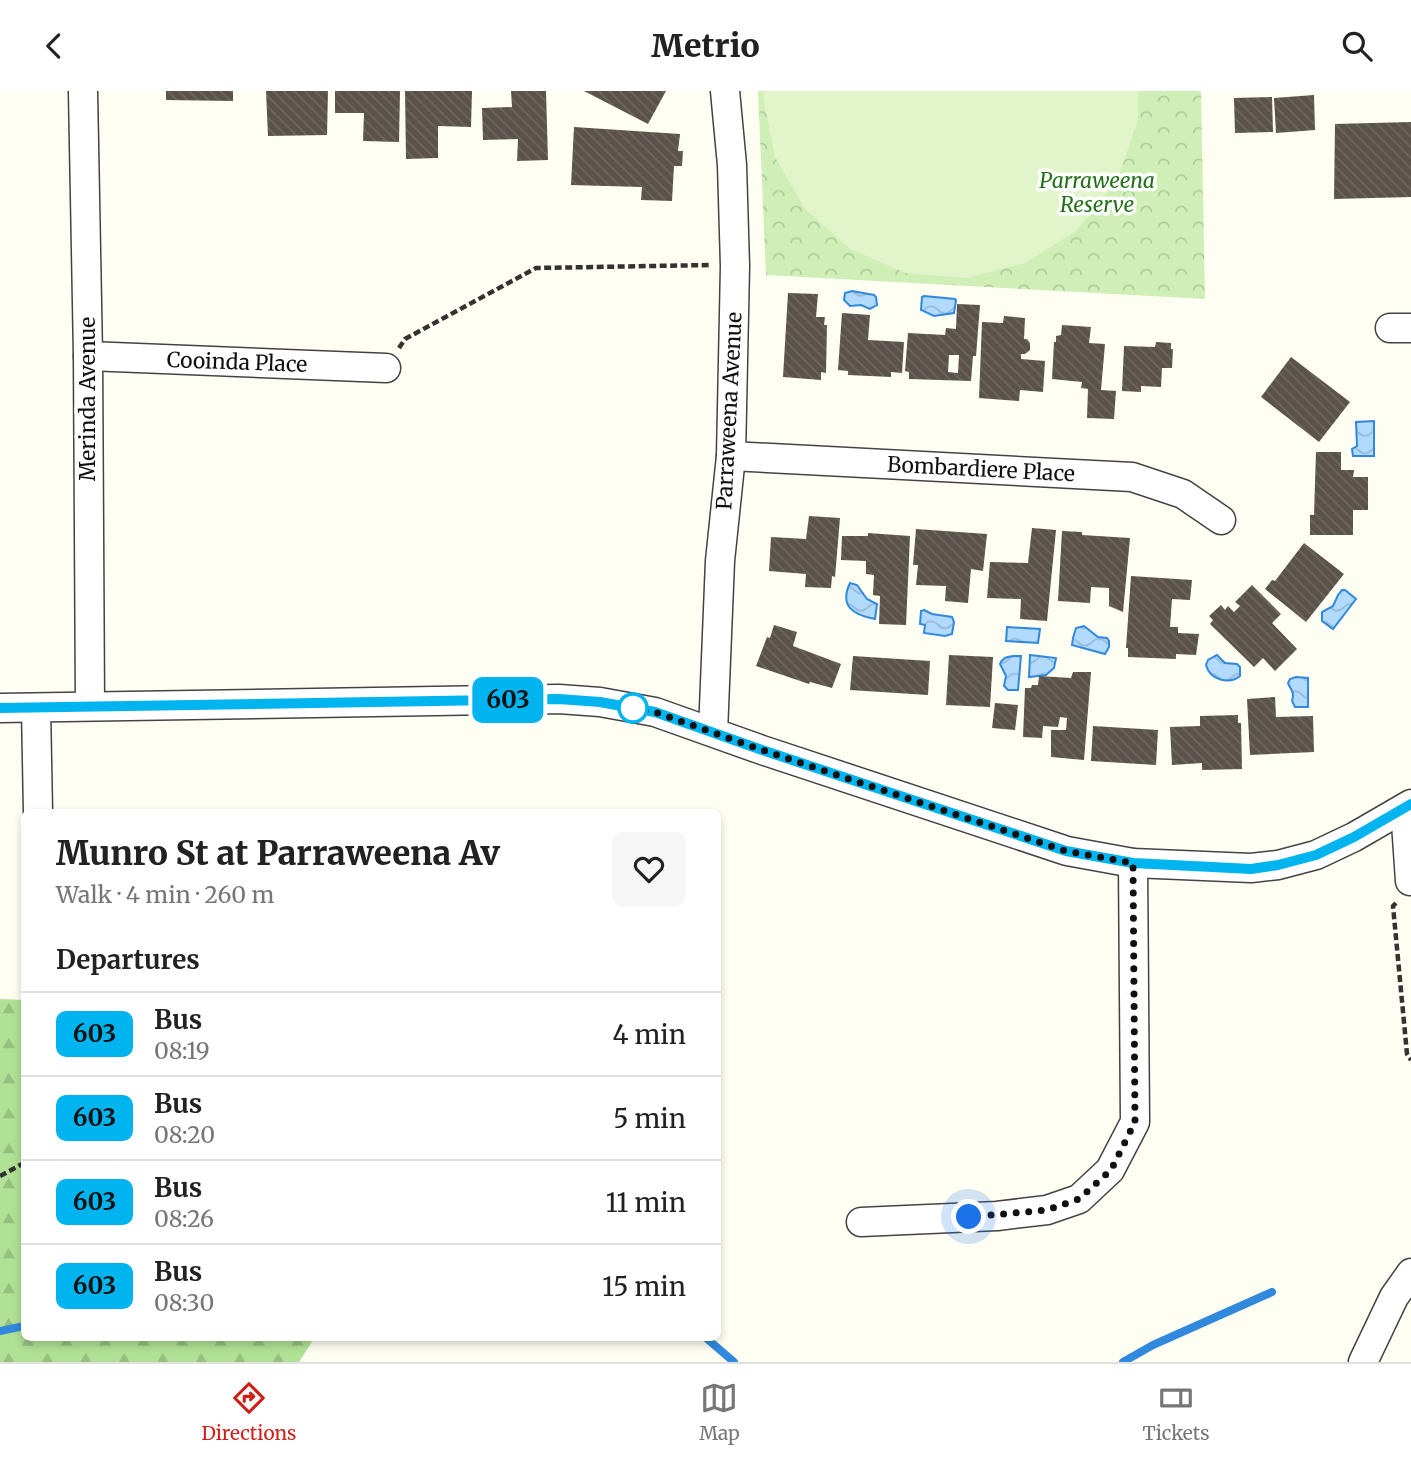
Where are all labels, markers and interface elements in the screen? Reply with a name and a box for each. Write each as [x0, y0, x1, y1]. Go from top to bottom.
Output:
text: Metrio [651, 26, 760, 66]
icon: back [35, 27, 73, 65]
icon: search [1338, 27, 1376, 65]
park label: Parraweena Reserve [1039, 167, 1155, 218]
street label: Parraweena Avenue [710, 311, 748, 511]
street label: Merinda Avenue [74, 317, 101, 481]
street label: Cooinda Place [166, 346, 308, 378]
street label: Bombardiere Place [886, 451, 1076, 487]
line badge: 603 [468, 677, 548, 723]
text: 603 [486, 684, 530, 715]
unlabelled marker [618, 693, 648, 723]
button: heart [612, 832, 686, 906]
text: Munro St at Parraweena Av [56, 833, 500, 874]
text: Walk · 4 min · 260 m [56, 880, 274, 909]
text: Departures [56, 943, 200, 976]
text: Bus [154, 1003, 202, 1036]
text: 603 [73, 1018, 116, 1049]
text: 4 min [612, 1018, 686, 1051]
text: 08:19 [154, 1036, 210, 1065]
text: Bus [154, 1087, 202, 1120]
text: 603 [73, 1102, 116, 1133]
text: 5 min [613, 1102, 686, 1135]
text: 08:20 [154, 1120, 215, 1149]
text: Bus [154, 1171, 202, 1204]
text: 603 [73, 1186, 116, 1217]
text: 11 min [606, 1186, 686, 1219]
your location [951, 1199, 986, 1234]
text: 08:26 [154, 1204, 214, 1233]
text: Bus [154, 1255, 202, 1288]
text: 603 [73, 1270, 116, 1301]
text: 15 min [602, 1270, 686, 1303]
text: 08:30 [154, 1288, 214, 1317]
tab: Directions [201, 1379, 296, 1445]
tab: Map [699, 1379, 740, 1445]
tab: Tickets [1143, 1379, 1210, 1445]

